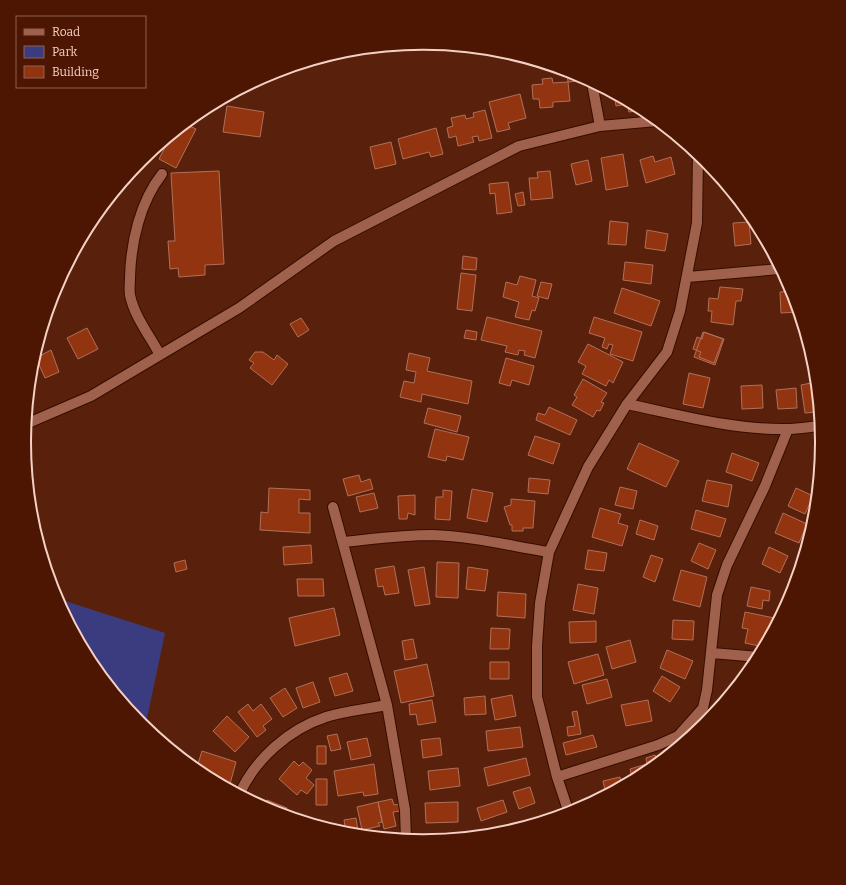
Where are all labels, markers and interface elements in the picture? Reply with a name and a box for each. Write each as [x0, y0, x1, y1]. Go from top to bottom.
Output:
legend [16, 16, 146, 88]
text: Road [52, 25, 80, 39]
text: Park [52, 45, 78, 59]
text: Building [52, 65, 99, 79]

